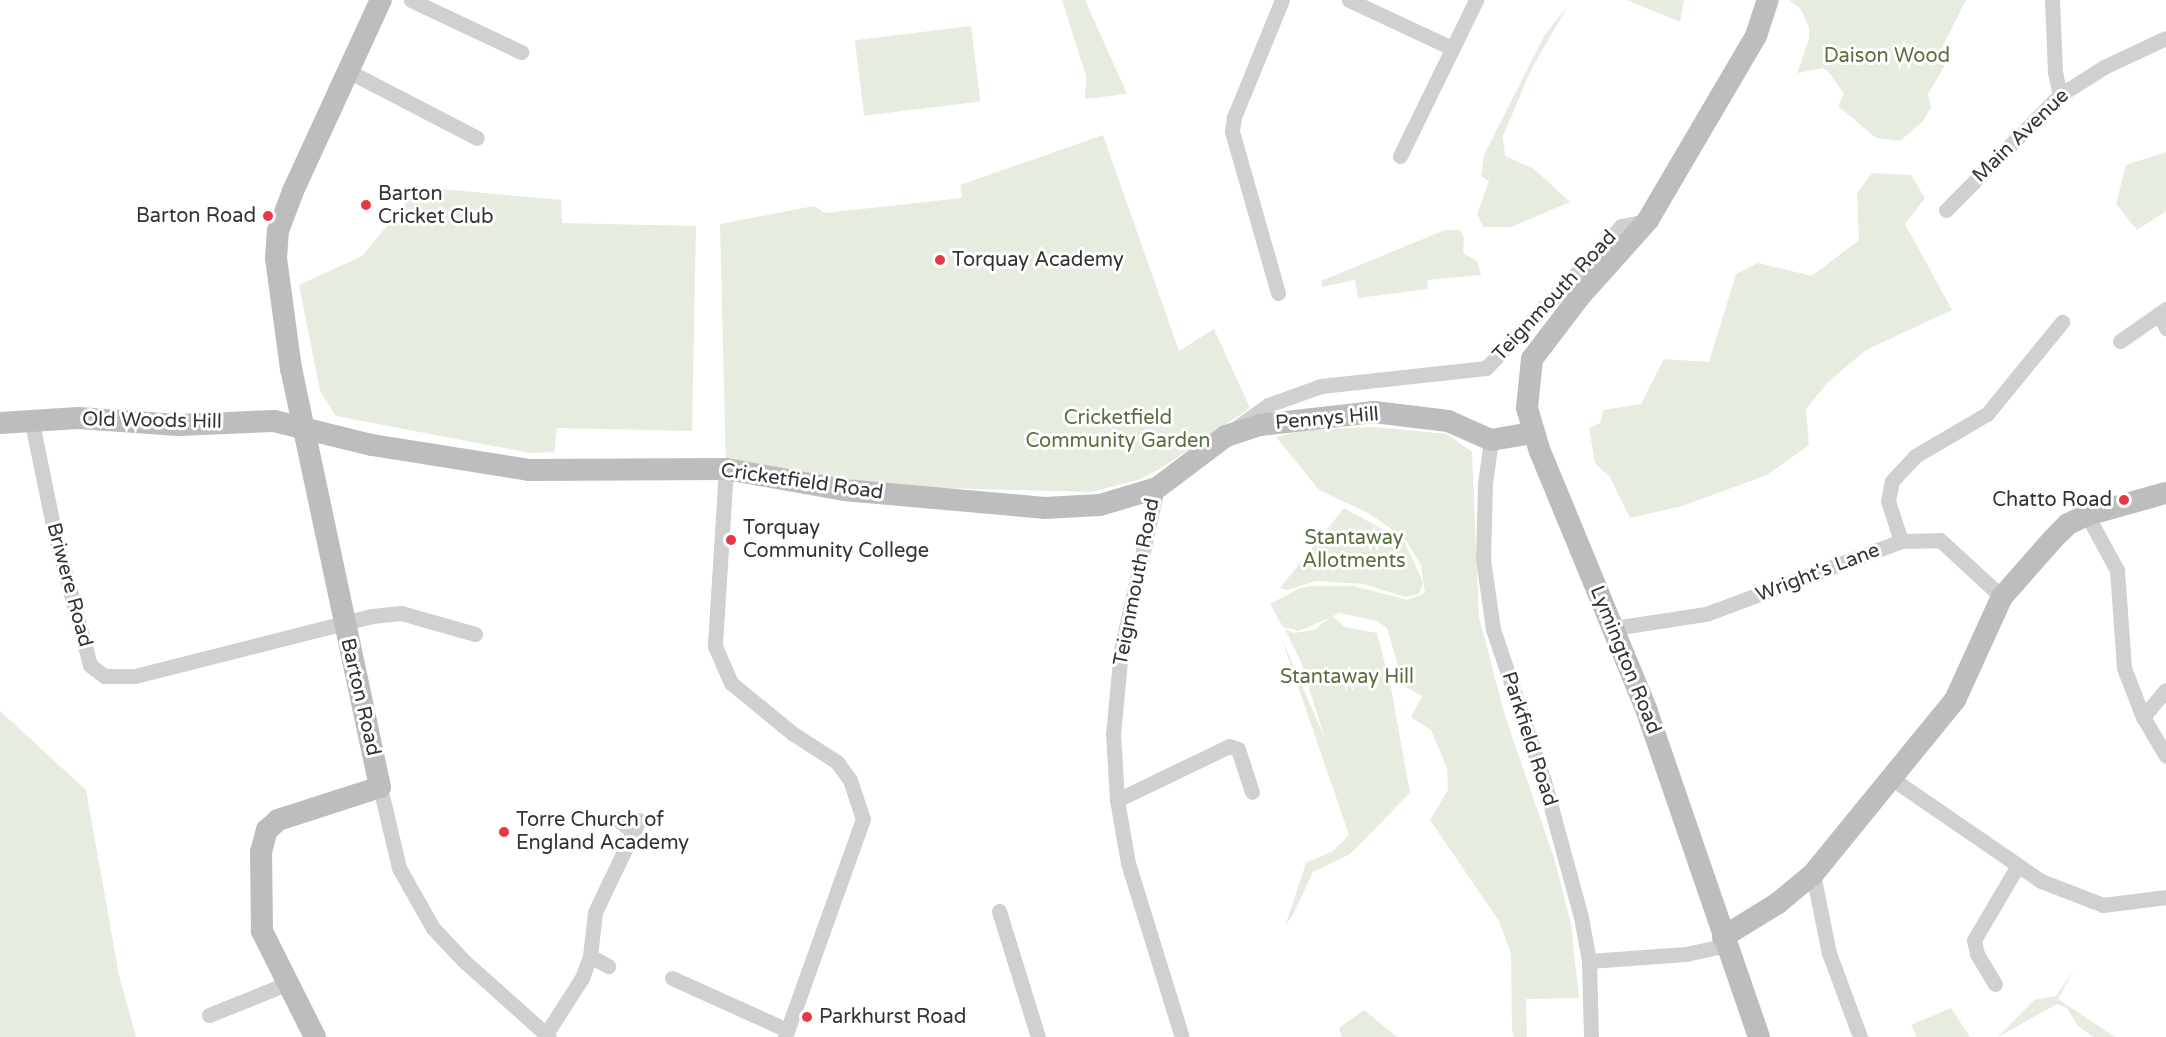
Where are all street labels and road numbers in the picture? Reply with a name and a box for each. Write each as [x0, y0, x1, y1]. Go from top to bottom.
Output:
street label: Main Avenue [1968, 84, 2074, 188]
street label: Teignmouth Road [1488, 226, 1622, 366]
street label: Pennys Hill [1274, 403, 1380, 435]
street label: Old Woods Hill [82, 408, 222, 434]
street label: Cricketfield Road [719, 459, 885, 505]
street label: Teignmouth Road [1109, 496, 1165, 668]
street label: Briwere Road [41, 520, 97, 650]
street label: Wright's Lane [1753, 538, 1883, 608]
street label: Lymington Road [1584, 582, 1666, 738]
street label: Barton Road [335, 636, 385, 758]
street label: Parkfield Road [1496, 669, 1562, 809]

